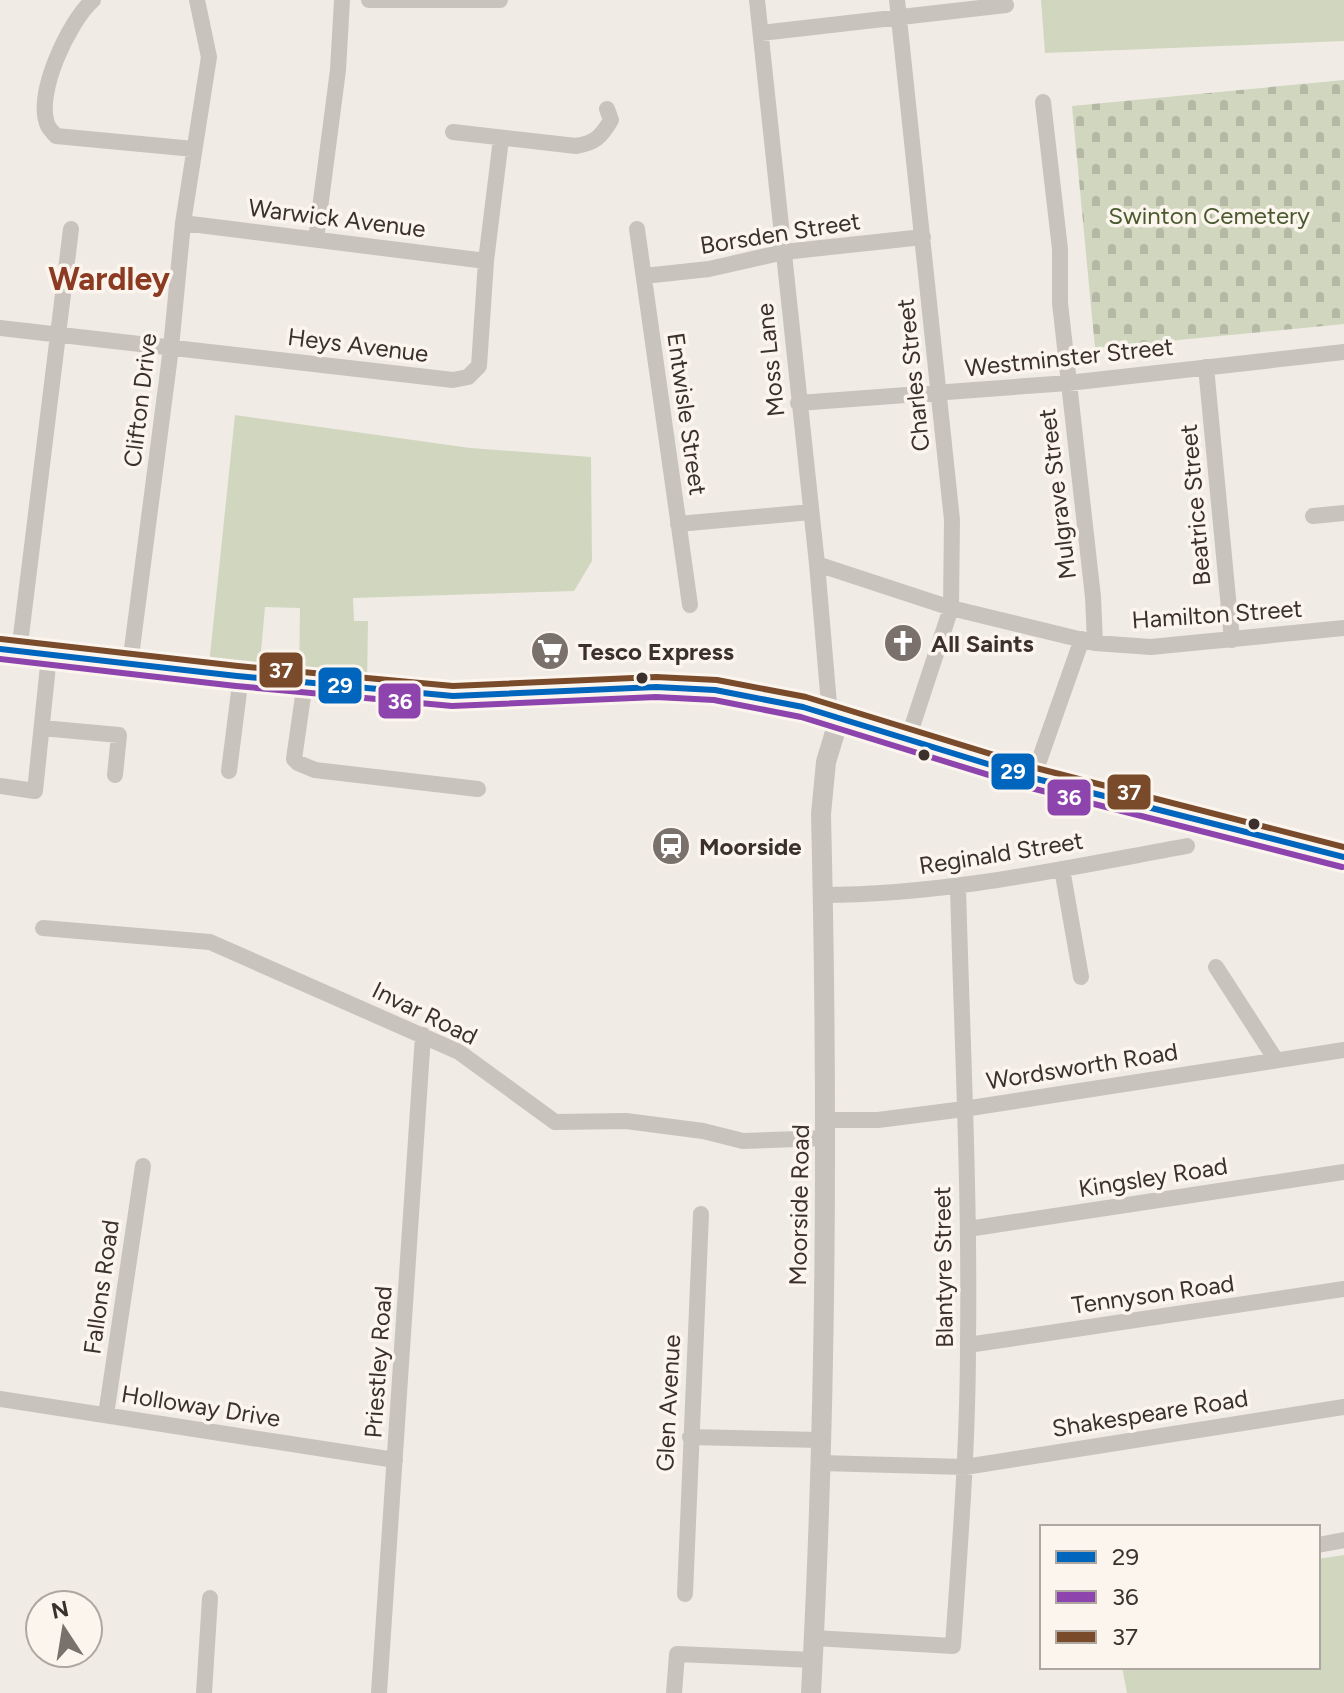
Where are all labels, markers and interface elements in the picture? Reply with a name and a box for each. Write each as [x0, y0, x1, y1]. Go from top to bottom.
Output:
street label: Warwick Avenue [247, 193, 427, 243]
park label: Swinton Cemetery [1108, 201, 1310, 230]
street label: Borsden Street [698, 206, 862, 260]
district label: Wardley [48, 260, 170, 298]
street label: Charles Street [891, 297, 935, 453]
street label: Moss Lane [750, 302, 790, 418]
street label: Heys Avenue [286, 322, 430, 368]
street label: Clifton Drive [117, 331, 163, 469]
street label: Entwisle Street [661, 331, 713, 497]
street label: Westminster Street [963, 332, 1175, 382]
street label: Mulgrave Street [1032, 407, 1082, 581]
street label: Beatrice Street [1173, 423, 1217, 587]
street label: Hamilton Street [1131, 594, 1303, 634]
church icon: All Saints [882, 622, 924, 664]
place label: All Saints [931, 629, 1034, 658]
supermarket icon: Tesco Express [529, 630, 571, 672]
place label: Tesco Express [578, 637, 734, 666]
line badge: 37 [258, 651, 304, 689]
text: 37 [269, 657, 293, 684]
line badge: 29 [317, 666, 363, 705]
unlabelled marker [634, 670, 650, 686]
text: 29 [327, 672, 353, 699]
line badge: 36 [377, 682, 422, 720]
text: 36 [388, 688, 413, 715]
unlabelled marker [916, 747, 932, 763]
line badge: 29 [990, 752, 1036, 791]
text: 29 [1000, 758, 1026, 785]
line badge: 37 [1106, 773, 1152, 811]
line badge: 36 [1046, 778, 1092, 817]
text: 37 [1117, 779, 1141, 806]
text: 36 [1057, 784, 1082, 811]
unlabelled marker [1246, 816, 1262, 832]
station icon: Moorside [650, 825, 692, 867]
street label: Reginald Street [917, 826, 1085, 880]
place label: Moorside [699, 832, 802, 861]
street label: Invar Road [368, 975, 482, 1051]
street label: Wordsworth Road [984, 1037, 1180, 1095]
street label: Moorside Road [783, 1124, 815, 1286]
street label: Kingsley Road [1076, 1151, 1230, 1203]
street label: Blantyre Street [927, 1186, 959, 1348]
street label: Fallons Road [77, 1218, 125, 1356]
street label: Tennyson Road [1070, 1268, 1236, 1320]
street label: Priestley Road [358, 1285, 398, 1439]
street label: Glen Avenue [650, 1334, 686, 1472]
street label: Holloway Drive [119, 1379, 283, 1433]
street label: Shakespeare Road [1050, 1383, 1250, 1443]
legend [1040, 1525, 1320, 1669]
text: 29 [1112, 1542, 1139, 1571]
text: 36 [1112, 1582, 1139, 1611]
north arrow [24, 1589, 104, 1669]
text: N [49, 1595, 71, 1625]
text: 37 [1112, 1622, 1138, 1651]

